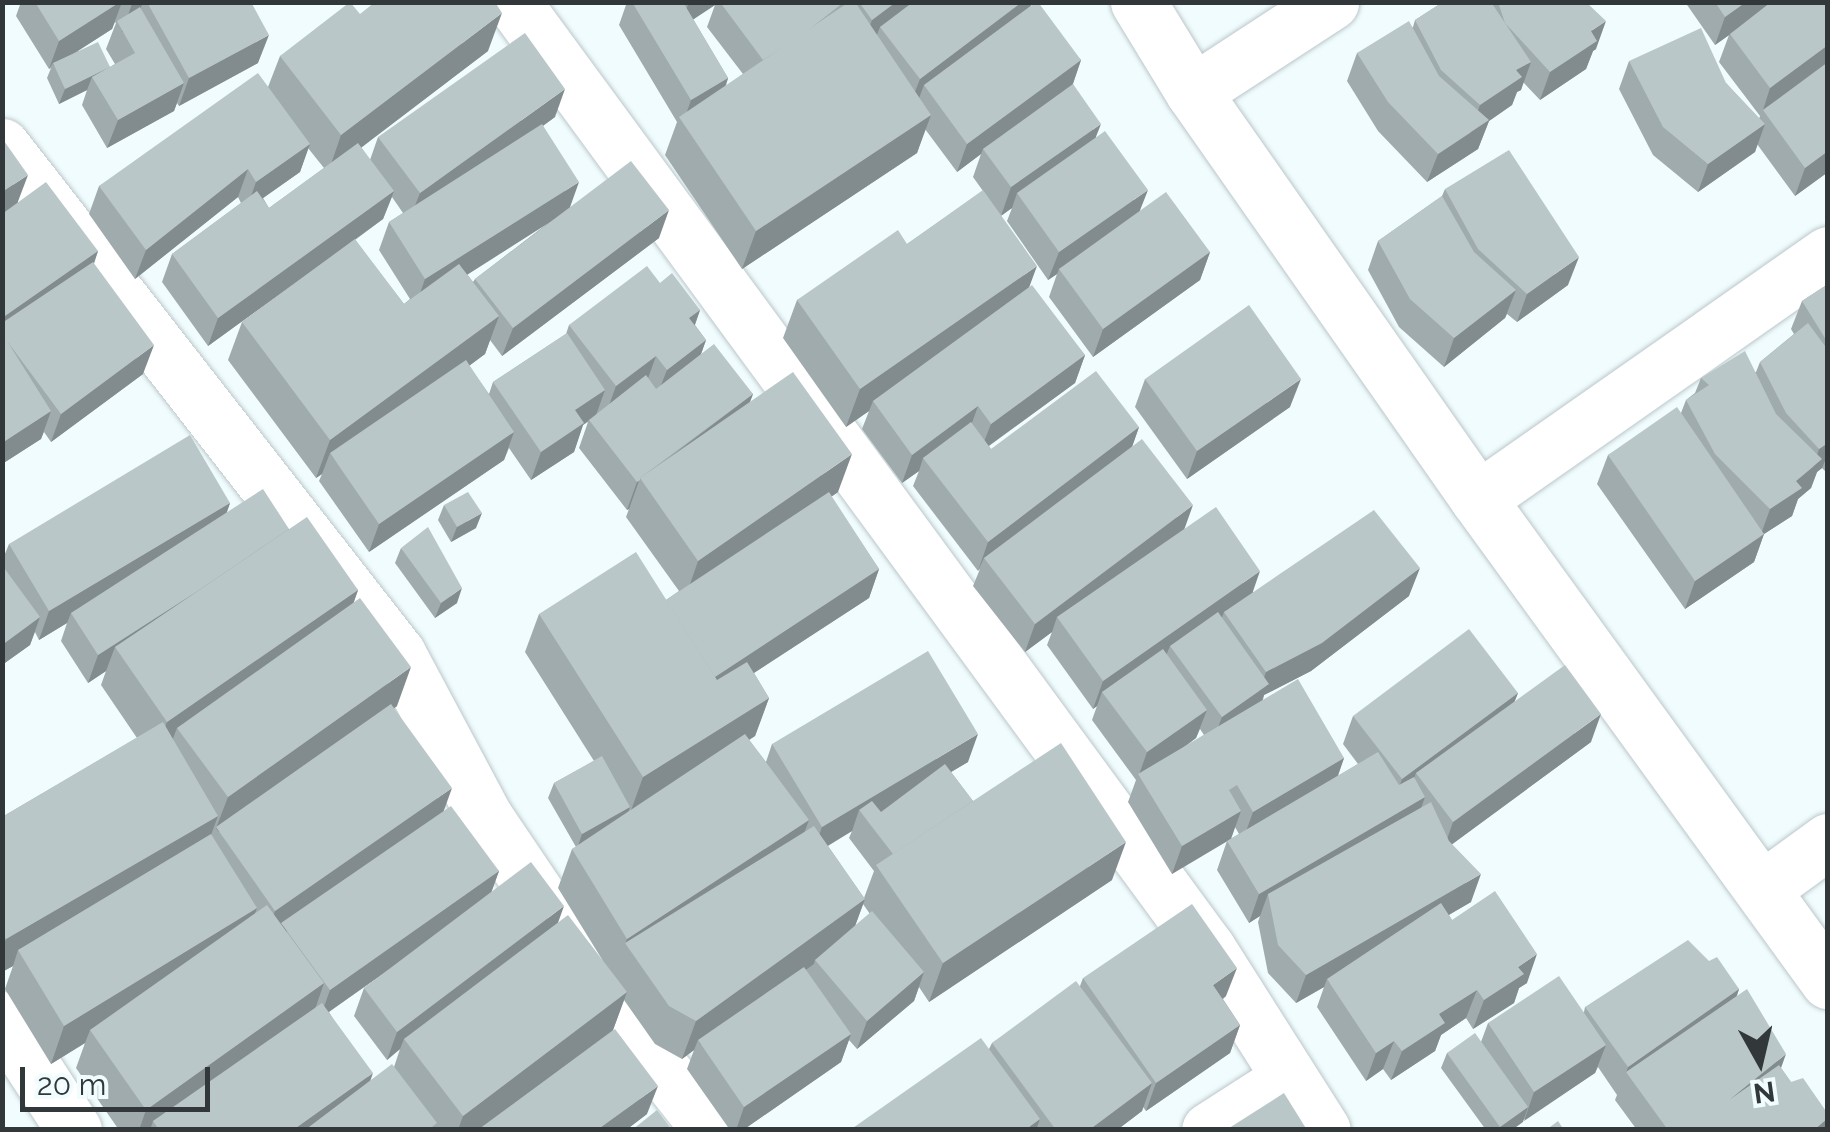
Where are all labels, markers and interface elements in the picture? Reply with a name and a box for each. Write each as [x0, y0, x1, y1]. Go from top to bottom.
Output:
north arrow [1710, 1012, 1810, 1112]
scale bar [25, 1047, 215, 1109]
text: 20 m [37, 1067, 106, 1102]
text: N [1751, 1074, 1777, 1110]

